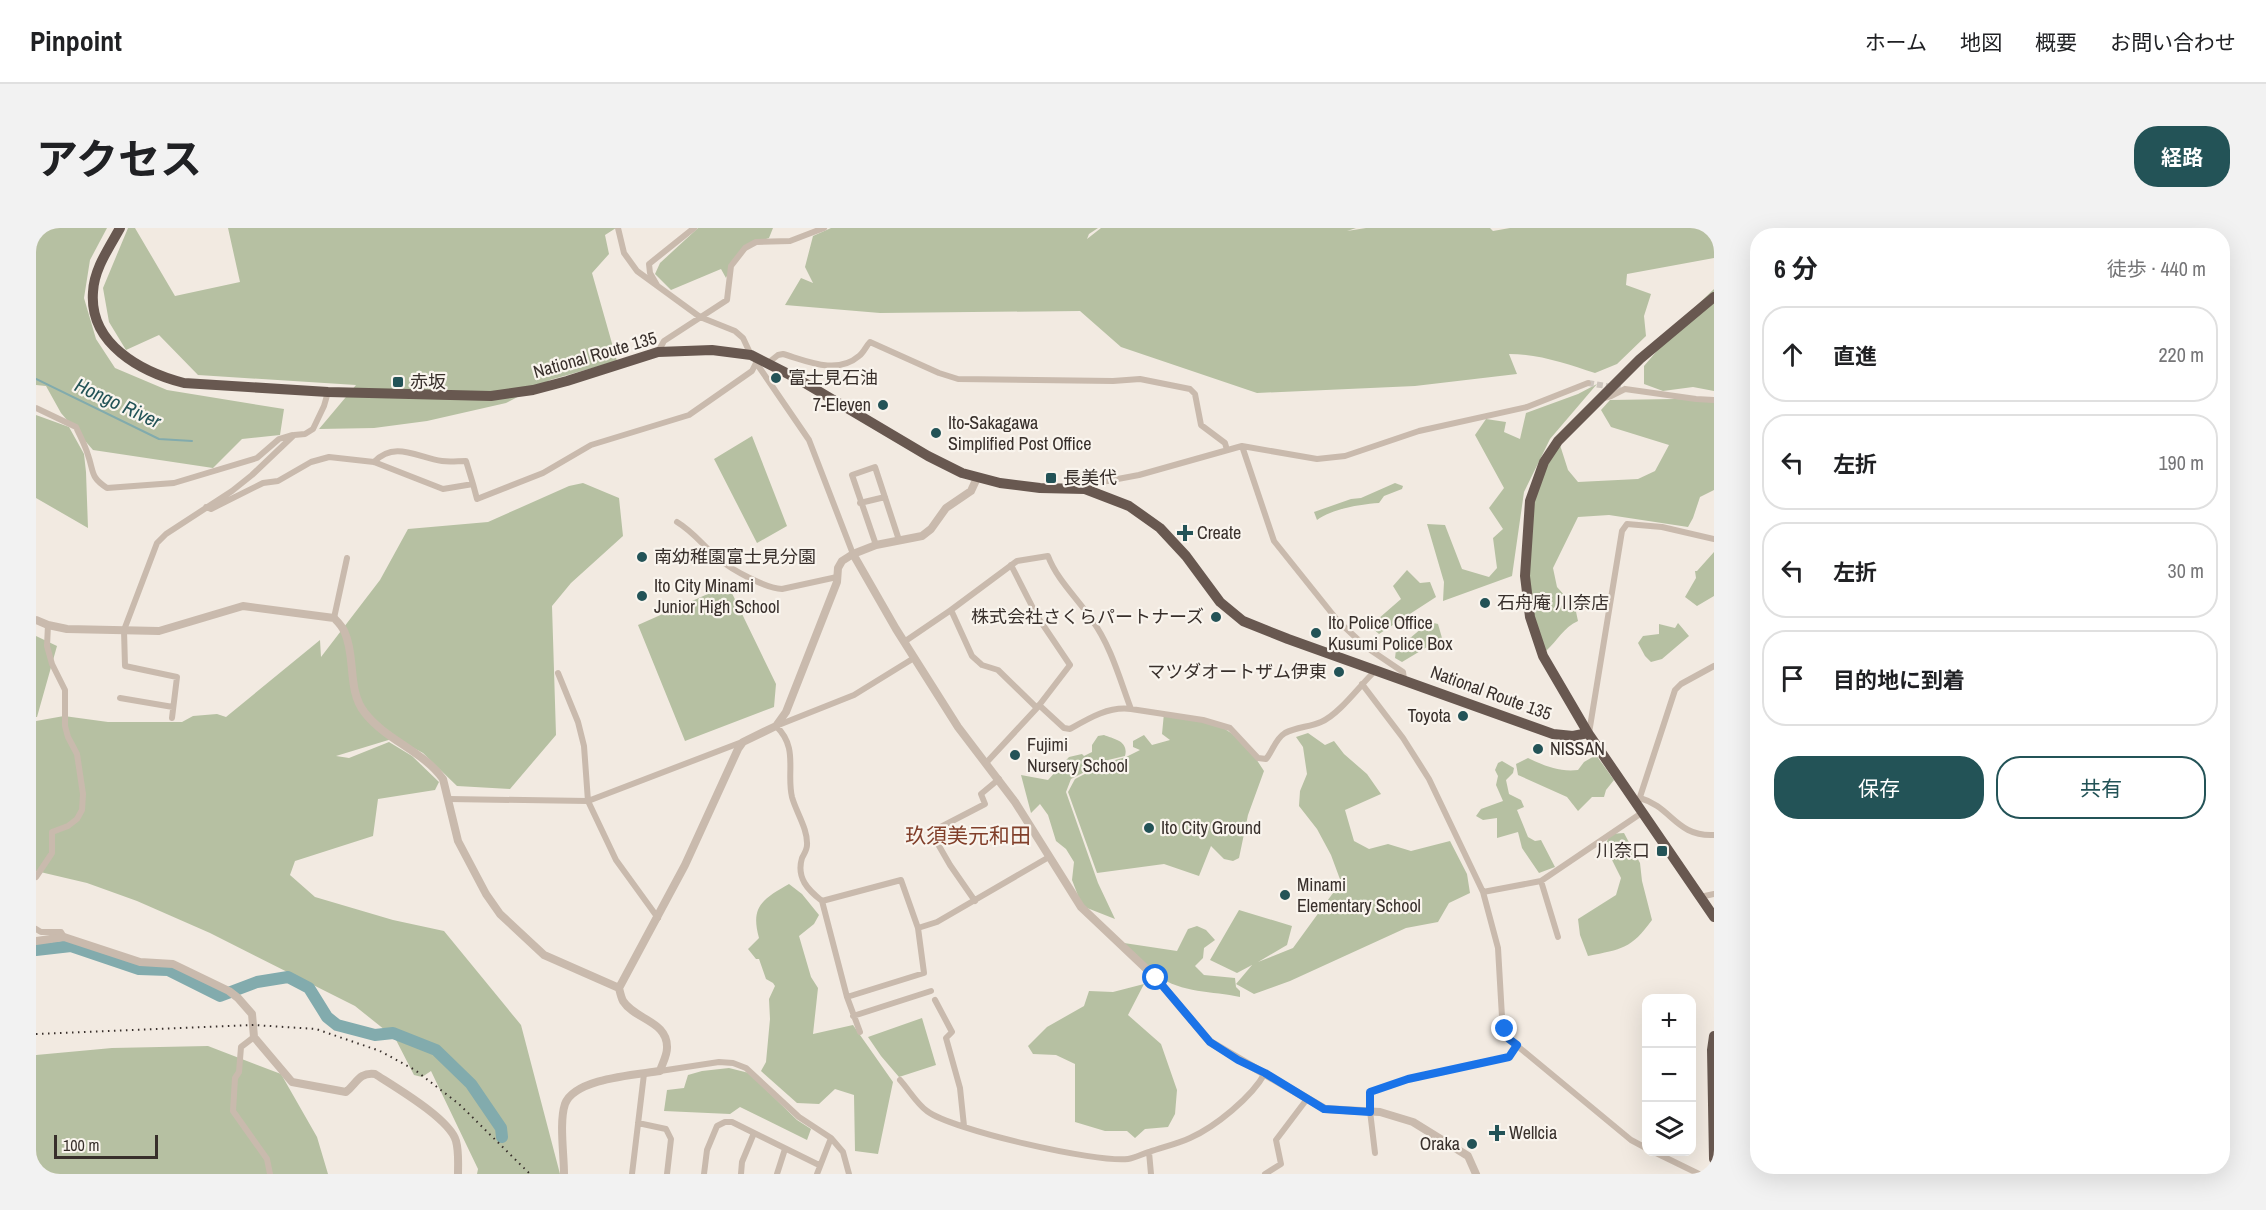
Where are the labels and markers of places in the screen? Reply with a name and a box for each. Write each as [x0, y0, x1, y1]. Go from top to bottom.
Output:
place label: 富士見石油 [788, 365, 878, 390]
place label: 赤坂 [410, 369, 446, 394]
marker: 富士見石油 [769, 371, 783, 385]
marker: 赤坂 [391, 375, 405, 389]
place label: 7-Eleven [813, 392, 871, 417]
marker: 7-Eleven [876, 398, 890, 412]
place label: Ito-Sakagawa Simplified Post Office [948, 410, 1091, 456]
marker: Ito-Sakagawa Simplified Post Office [929, 426, 943, 440]
place label: 長美代 [1063, 465, 1117, 490]
marker: 長美代 [1044, 471, 1058, 485]
place label: Create [1197, 520, 1241, 545]
marker: Create [1178, 526, 1192, 540]
place label: 南幼稚園富士見分園 [654, 544, 816, 569]
marker: 南幼稚園富士見分園 [635, 550, 649, 564]
place label: Ito City Minami Junior High School [654, 573, 780, 619]
marker: Ito City Minami Junior High School [635, 589, 649, 603]
place label: 石舟庵 川奈店 [1497, 590, 1609, 615]
marker: 石舟庵 川奈店 [1478, 596, 1492, 610]
place label: 株式会社さくらパートナーズ [971, 604, 1204, 629]
marker: 株式会社さくらパートナーズ [1209, 610, 1223, 624]
place label: Ito Police Office Kusumi Police Box [1328, 610, 1453, 656]
marker: Ito Police Office Kusumi Police Box [1309, 626, 1323, 640]
place label: マツダオートザム伊東 [1147, 659, 1327, 684]
marker: マツダオートザム伊東 [1332, 665, 1346, 679]
place label: Toyota [1408, 703, 1451, 728]
marker: Toyota [1456, 709, 1470, 723]
place label: Fujimi Nursery School [1027, 732, 1128, 778]
place label: NISSAN [1550, 736, 1605, 761]
marker: NISSAN [1531, 742, 1545, 756]
marker: Fujimi Nursery School [1008, 748, 1022, 762]
place label: Ito City Ground [1161, 815, 1261, 840]
marker: Ito City Ground [1142, 821, 1156, 835]
place label: 川奈口 [1596, 838, 1650, 863]
marker: 川奈口 [1655, 844, 1669, 858]
place label: Minami Elementary School [1297, 872, 1421, 918]
marker: Minami Elementary School [1278, 888, 1292, 902]
place label: Wellcia [1509, 1120, 1557, 1145]
marker: Wellcia [1490, 1126, 1504, 1140]
place label: Oraka [1420, 1131, 1460, 1156]
marker: Oraka [1465, 1137, 1479, 1151]

